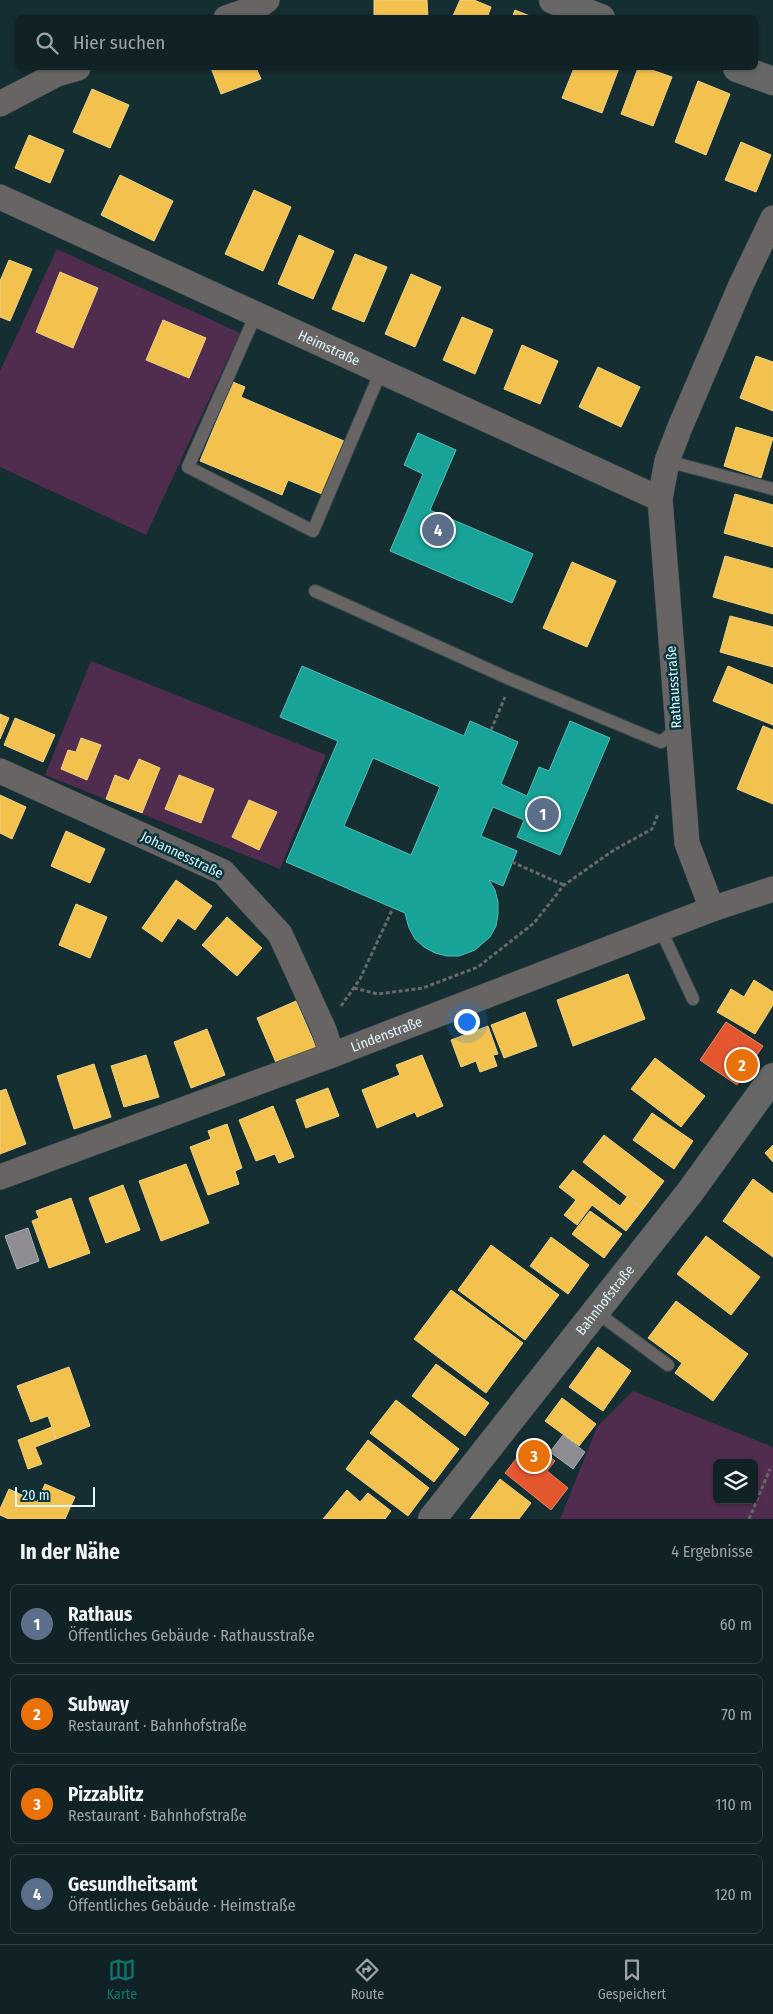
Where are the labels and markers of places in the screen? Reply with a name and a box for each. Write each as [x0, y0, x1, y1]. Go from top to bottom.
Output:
pin: 4 [422, 511, 454, 549]
pin: 1 [527, 795, 559, 833]
pin: 2 [726, 1046, 758, 1084]
pin: 3 [518, 1437, 550, 1475]

